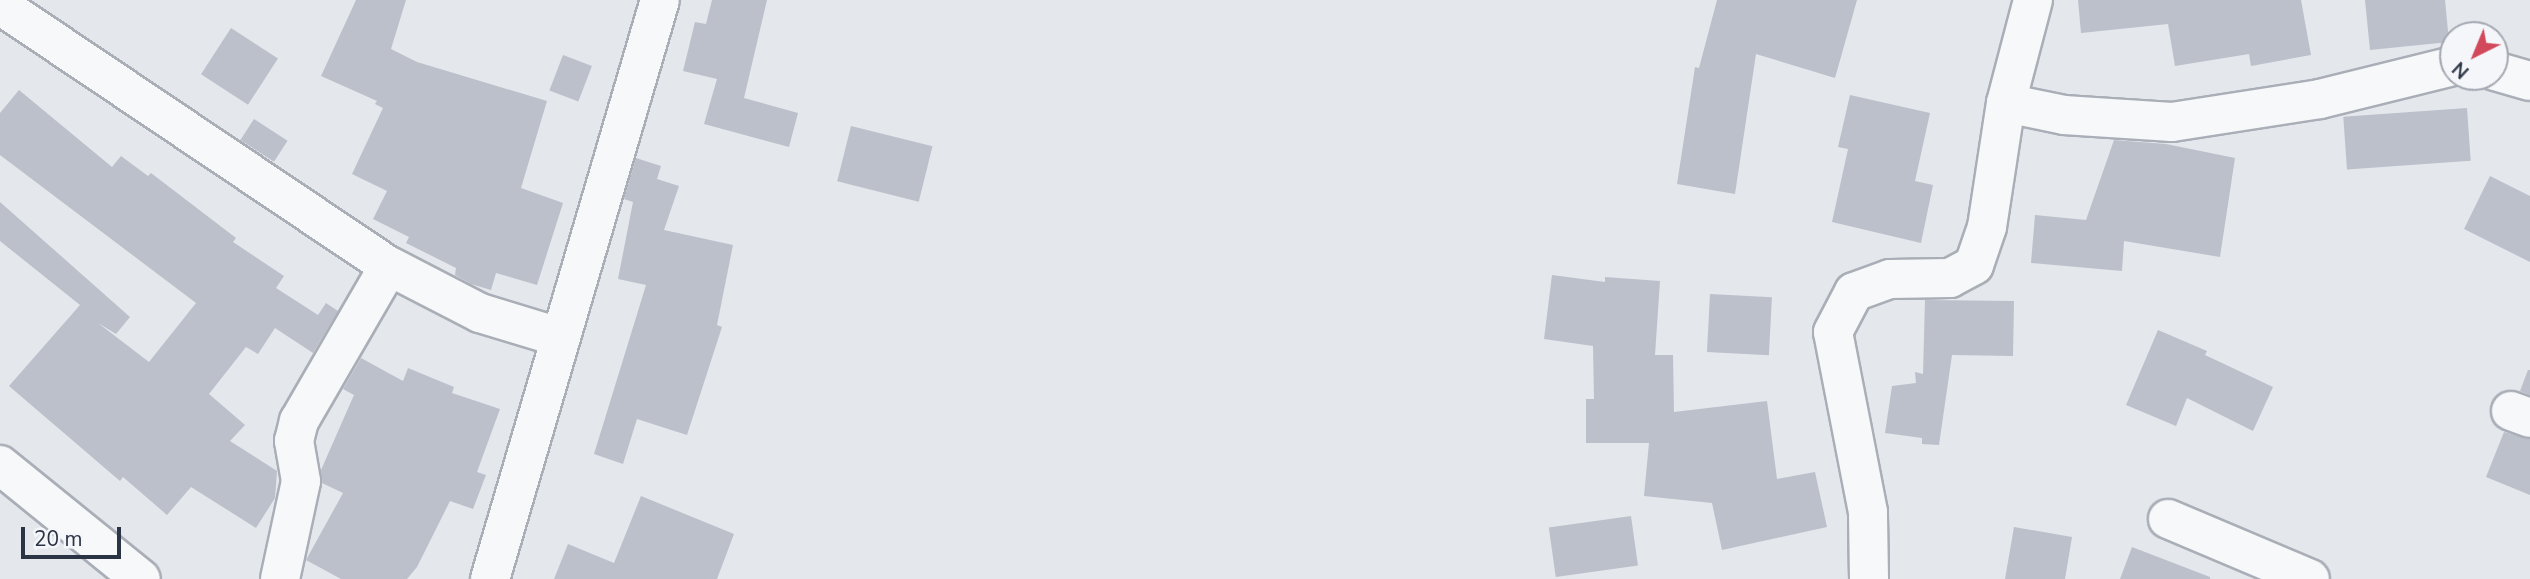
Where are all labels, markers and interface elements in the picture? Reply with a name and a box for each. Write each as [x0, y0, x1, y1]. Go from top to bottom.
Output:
north arrow [2439, 21, 2509, 91]
text: N [2447, 56, 2475, 84]
scale bar [24, 512, 124, 556]
text: 20 m [34, 525, 83, 553]

